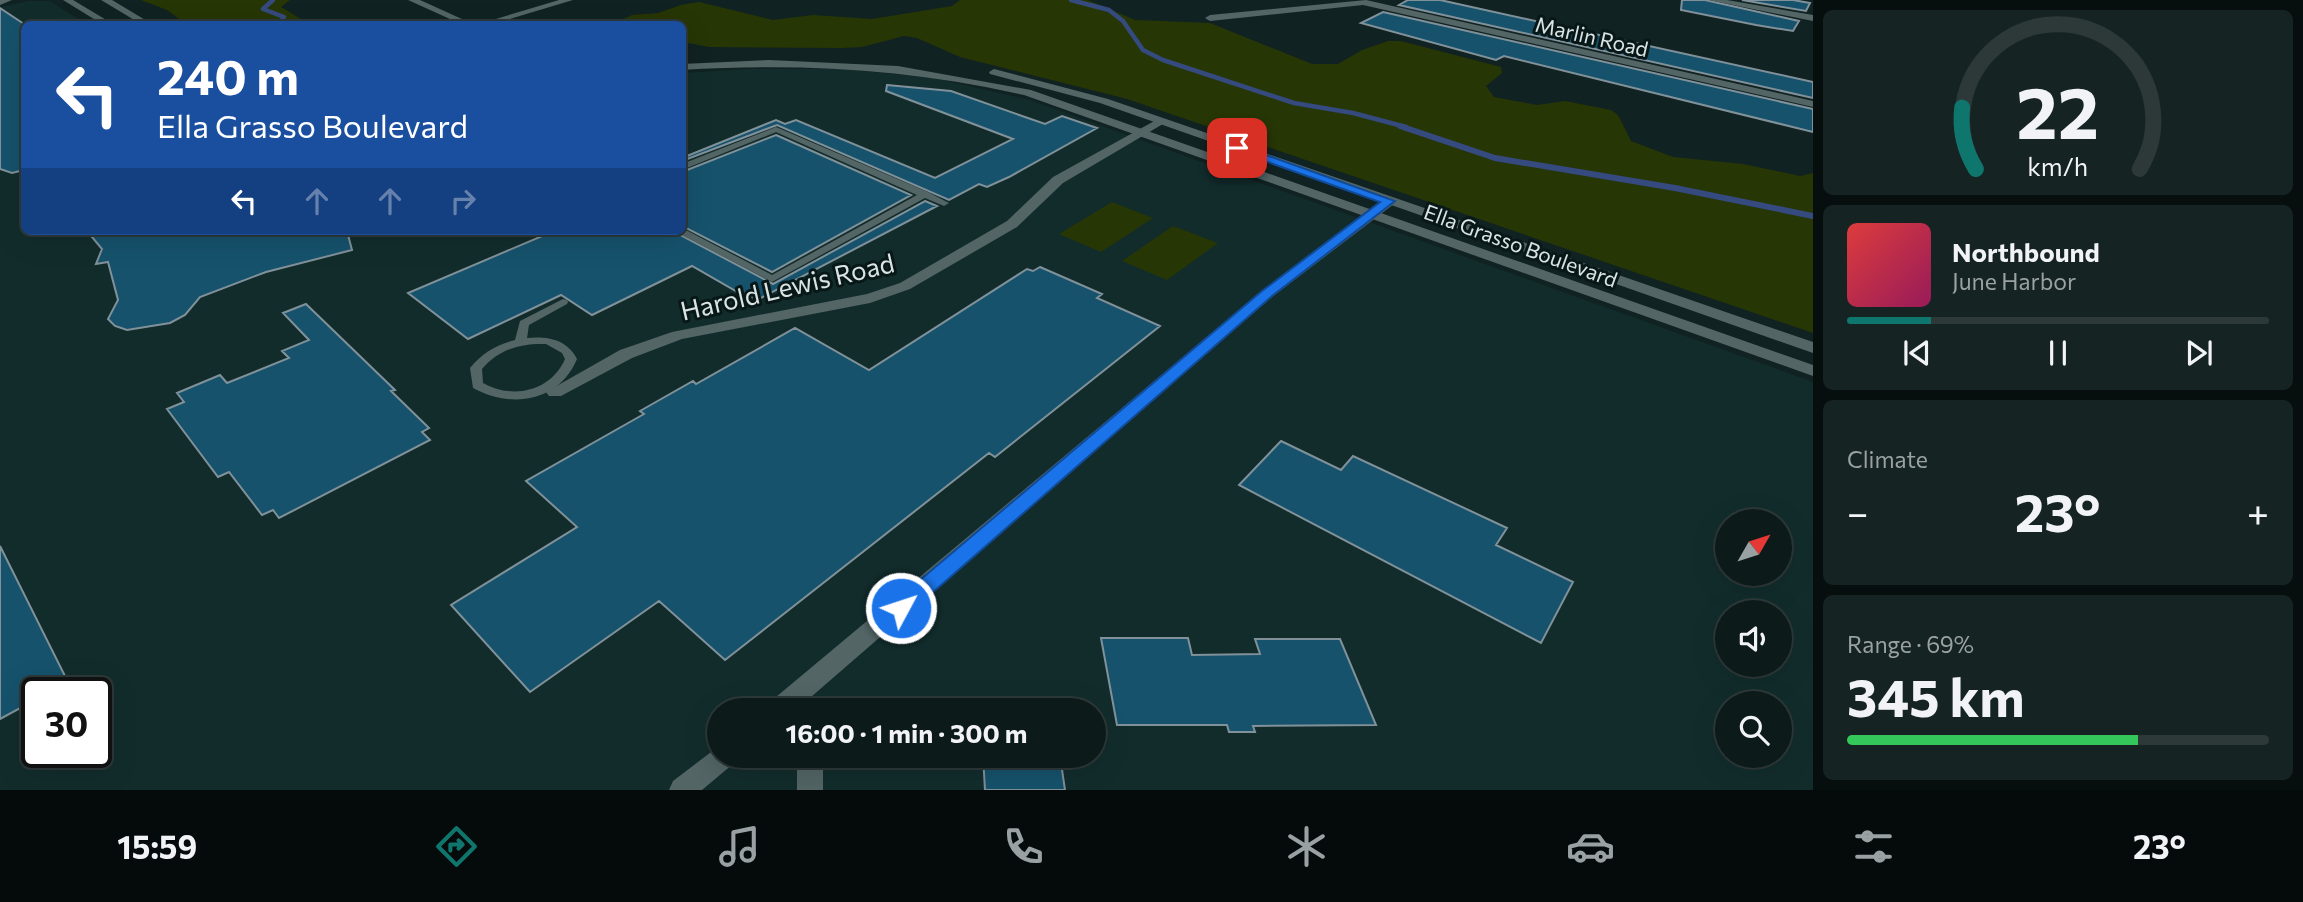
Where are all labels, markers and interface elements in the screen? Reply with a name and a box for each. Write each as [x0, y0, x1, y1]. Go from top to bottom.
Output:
street label: Marlin Road [1533, 11, 1651, 61]
text: 240 m [157, 45, 299, 105]
icon: left [42, 49, 133, 140]
text: 22 [2017, 65, 2099, 154]
text: Ella Grasso Boulevard [157, 105, 468, 145]
pin [1207, 118, 1267, 178]
icon: arrive [1218, 129, 1256, 167]
text: km/h [2028, 150, 2088, 180]
icon: left [225, 182, 263, 220]
icon: ahead [298, 182, 336, 220]
icon: ahead [371, 182, 409, 220]
icon: right [444, 182, 482, 220]
street label: Ella Grasso Boulevard [1421, 198, 1621, 292]
text: Northbound [1952, 236, 2100, 267]
street label: Harold Lewis Road [677, 246, 897, 326]
text: June Harbor [1952, 267, 2076, 295]
icon: previous [1898, 334, 1936, 372]
icon: pause [2039, 334, 2077, 372]
icon: next [2180, 334, 2218, 372]
text: Climate [1847, 445, 1928, 473]
text: 23° [2015, 479, 2101, 543]
text: − [1847, 488, 1869, 535]
text: + [2247, 488, 2269, 535]
north arrow [1715, 509, 1792, 586]
map controls [1715, 509, 1792, 768]
position arrow [864, 571, 938, 645]
button: sound [1715, 600, 1792, 677]
text: Range · 69% [1847, 630, 1974, 658]
text: 345 km [1847, 664, 2025, 728]
speed limit sign: 30 [21, 677, 112, 768]
button: search [1715, 691, 1792, 768]
text: 16:00 · 1 min · 300 m [786, 717, 1027, 748]
icon: directions [432, 822, 481, 871]
icon: music [715, 822, 764, 871]
icon: phone [999, 822, 1048, 871]
icon: climate [1282, 822, 1331, 871]
icon: car [1566, 822, 1615, 871]
icon: filters [1849, 822, 1898, 871]
text: 15:59 [117, 826, 197, 866]
text: 23° [2133, 826, 2186, 866]

